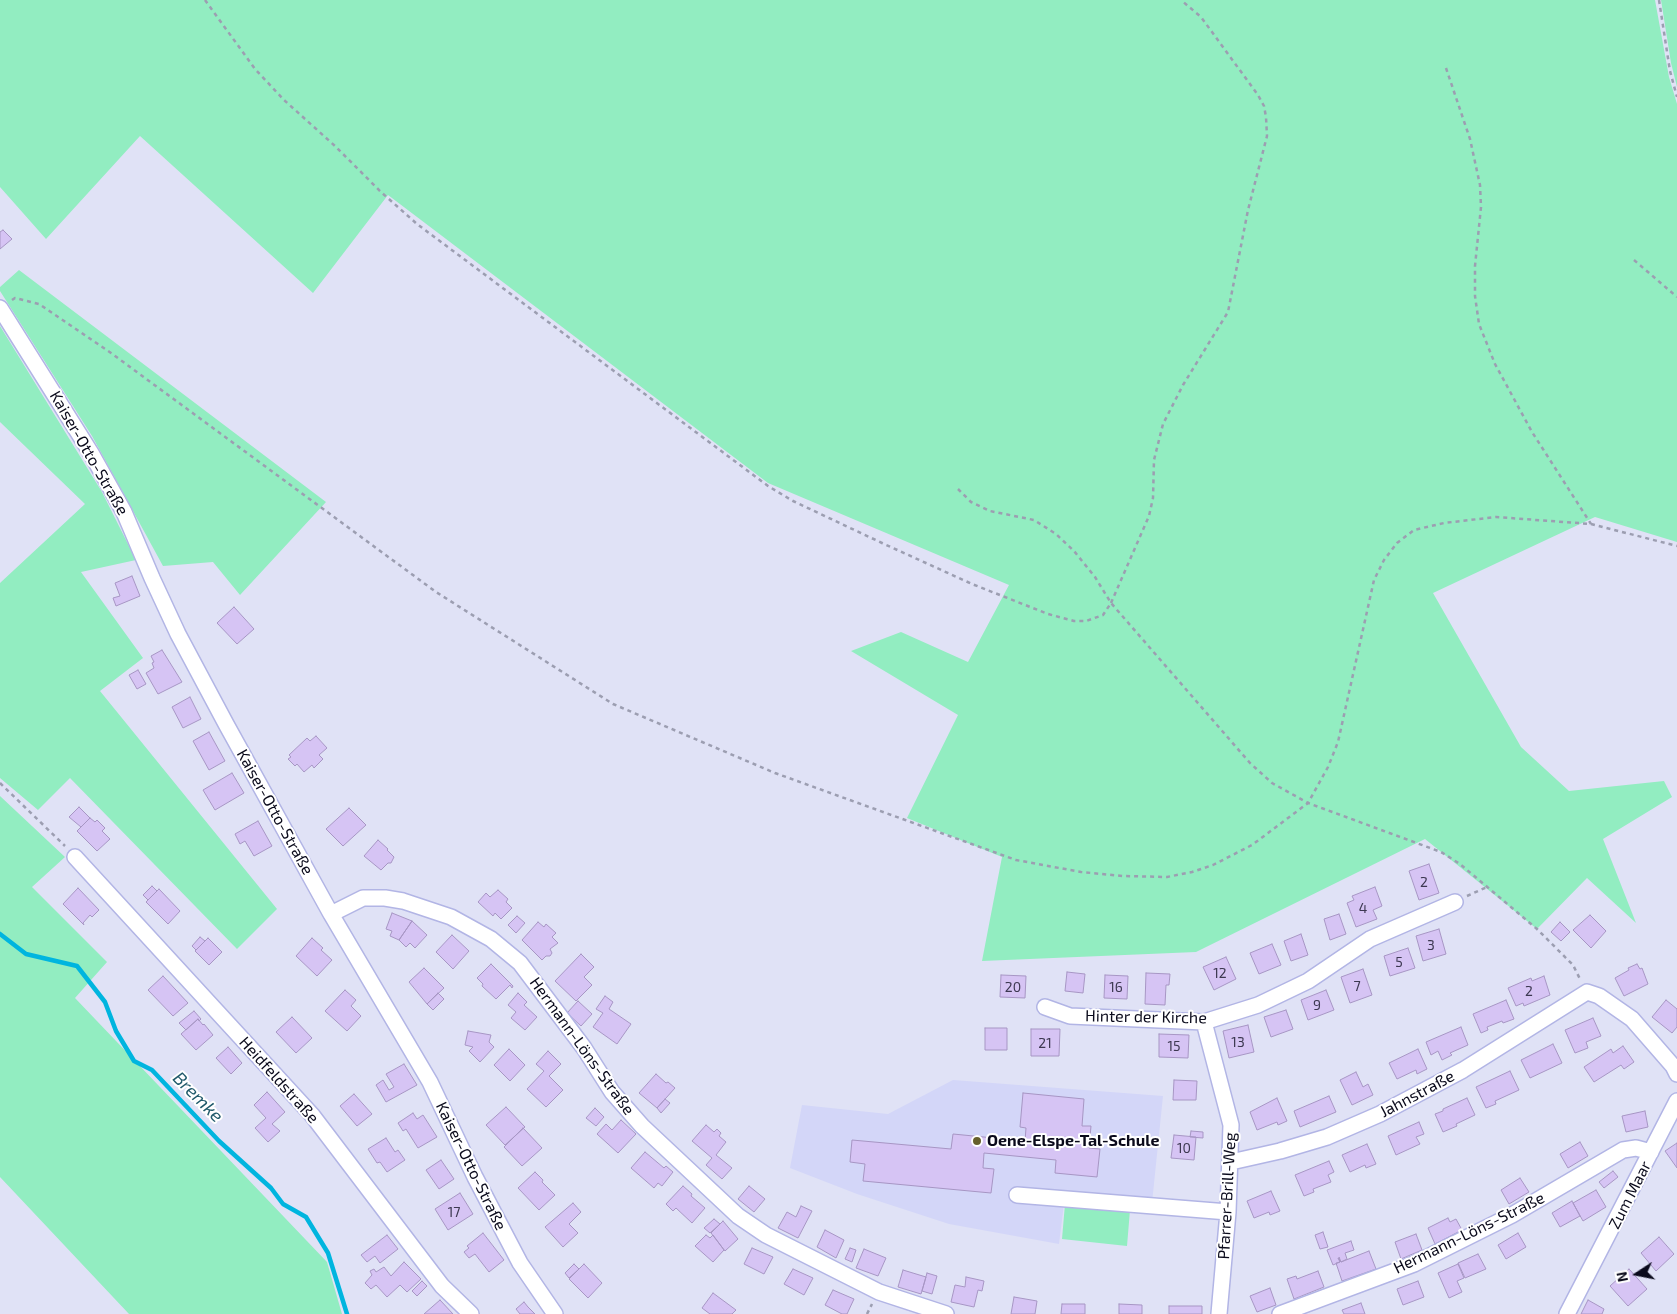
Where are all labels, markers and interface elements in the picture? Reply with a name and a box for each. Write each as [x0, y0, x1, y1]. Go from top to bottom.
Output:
street label: Kaiser-Otto-Straße [46, 387, 132, 519]
street label: Kaiser-Otto-Straße [233, 746, 317, 878]
house number: 2 [1420, 874, 1428, 890]
house number: 4 [1359, 900, 1367, 916]
house number: 3 [1427, 937, 1435, 953]
house number: 5 [1395, 954, 1403, 970]
house number: 12 [1213, 965, 1227, 981]
street label: Hermann-Löns-Straße [526, 973, 638, 1119]
house number: 7 [1353, 978, 1361, 994]
house number: 20 [1005, 979, 1021, 995]
house number: 16 [1109, 979, 1123, 995]
house number: 2 [1525, 983, 1533, 999]
house number: 9 [1313, 997, 1321, 1013]
street label: Hinter der Kirche [1085, 1006, 1207, 1028]
street label: Heidfeldstraße [235, 1033, 323, 1127]
house number: 13 [1231, 1034, 1245, 1050]
house number: 21 [1038, 1035, 1052, 1051]
house number: 15 [1167, 1038, 1181, 1054]
street label: Jahnstraße [1376, 1066, 1458, 1122]
water label: Bremke [168, 1067, 228, 1127]
street label: Kaiser-Otto-Straße [432, 1099, 510, 1233]
place label: Oene-Elspe-Tal-Schule [987, 1131, 1159, 1151]
street label: Pfarrer-Brill-Weg [1214, 1132, 1240, 1260]
marker: Oene-Elspe-Tal-Schule [971, 1135, 983, 1147]
house number: 10 [1177, 1140, 1191, 1156]
street label: Zum Maar [1605, 1158, 1655, 1232]
street label: Hermann-Löns-Straße [1390, 1188, 1548, 1278]
house number: 17 [448, 1204, 460, 1220]
north arrow [1612, 1249, 1662, 1299]
text: N [1612, 1270, 1631, 1284]

